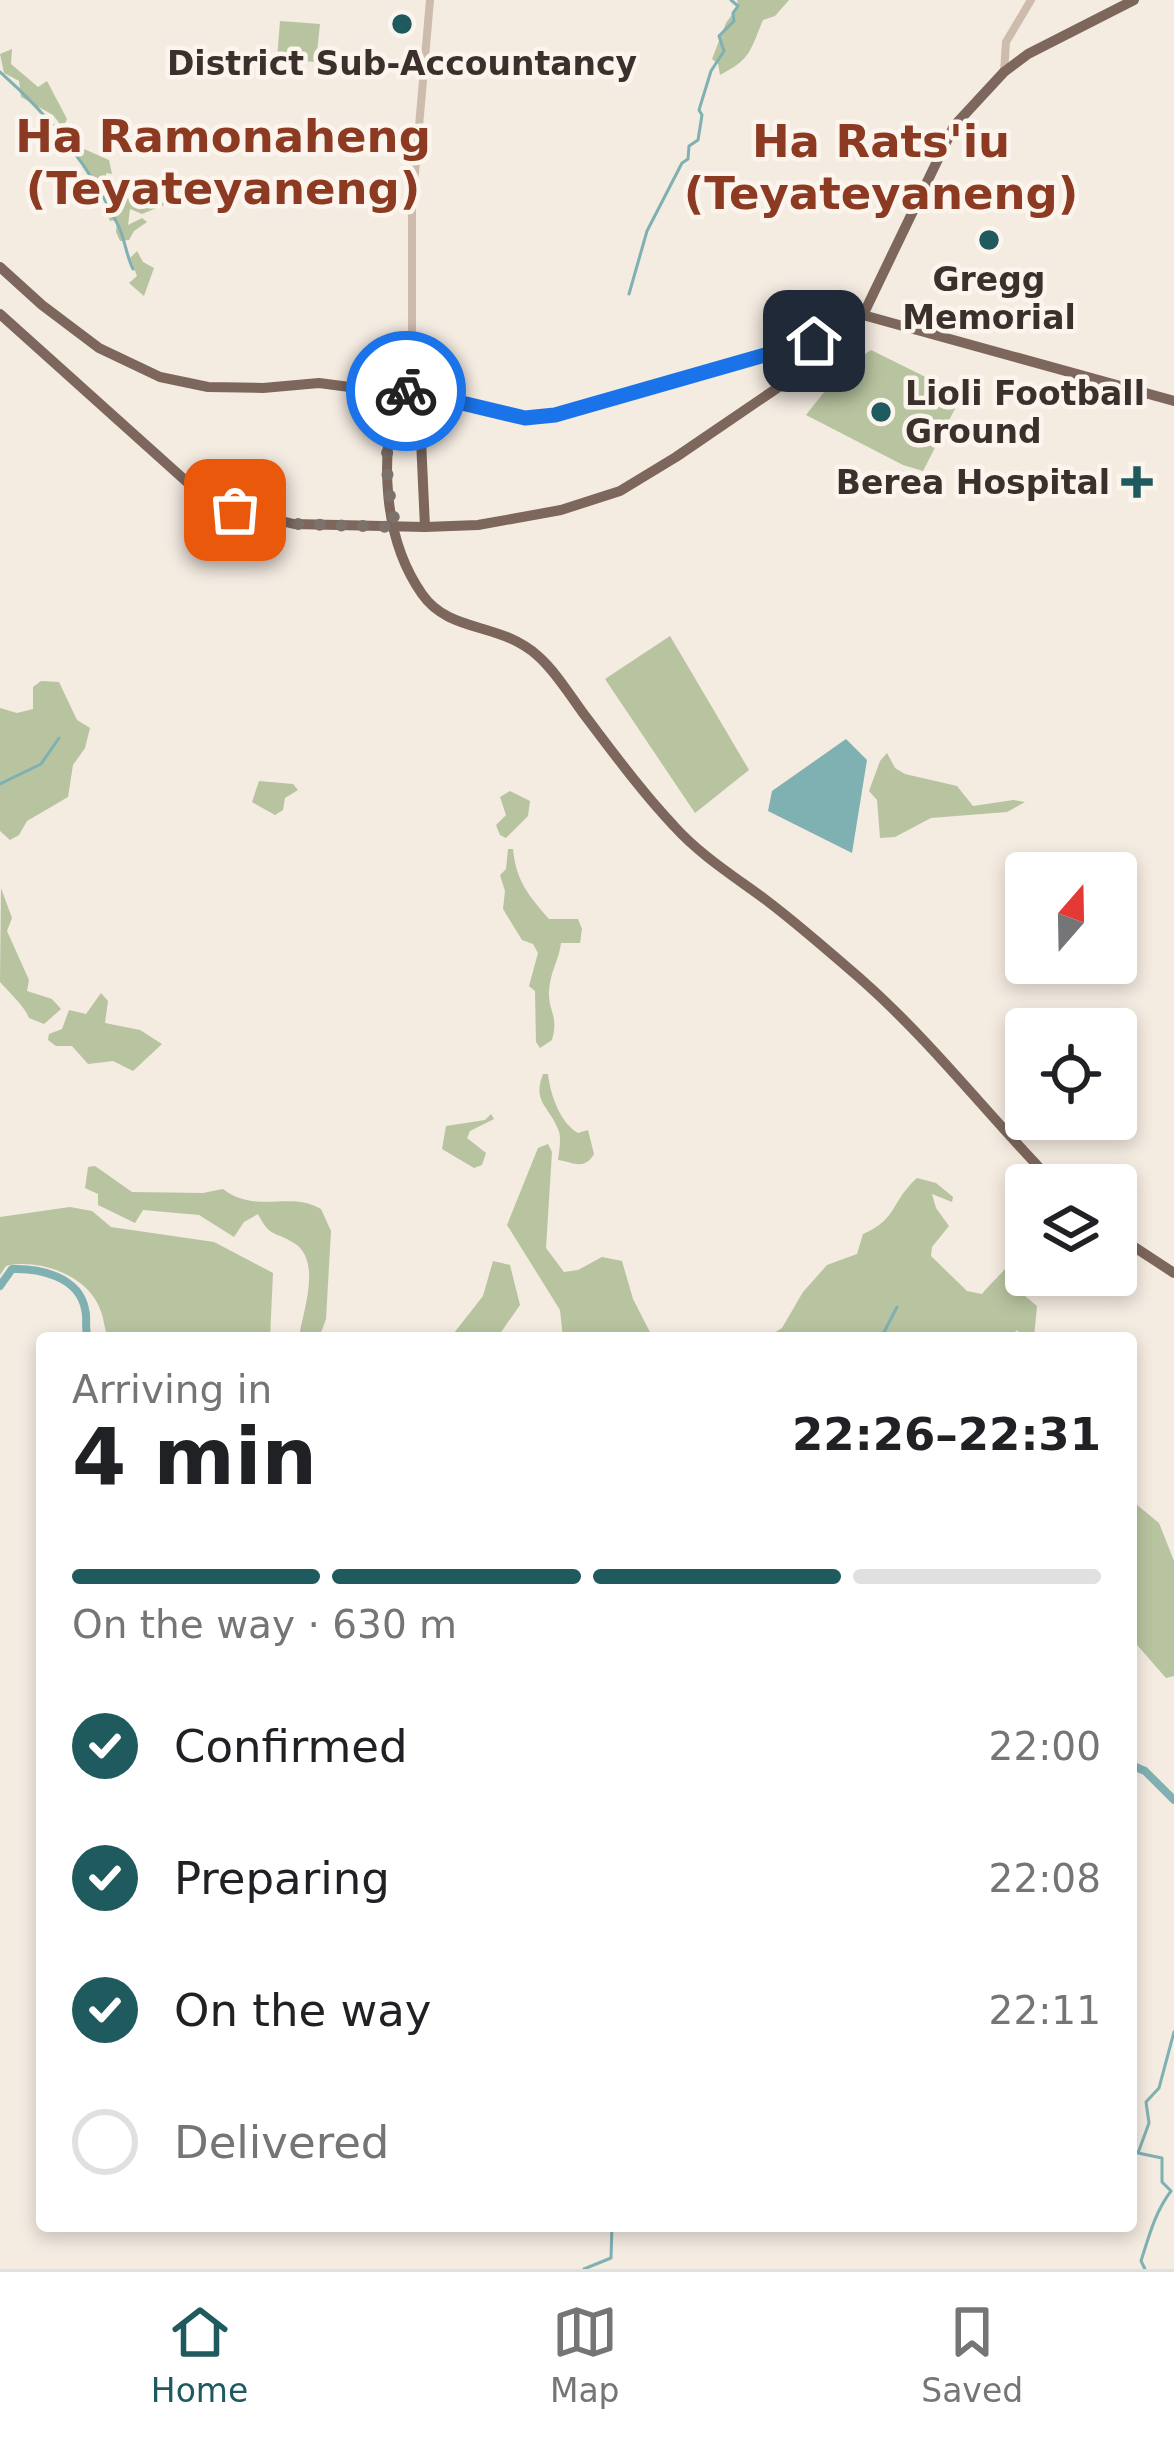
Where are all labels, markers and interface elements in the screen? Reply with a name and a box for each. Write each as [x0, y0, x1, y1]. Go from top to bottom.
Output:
marker: District Sub-Accountancy [389, 11, 415, 37]
place label: District Sub-Accountancy [167, 44, 637, 83]
district label: Ha Ramonaheng (Teyateyaneng) [15, 110, 431, 215]
district label: Ha Rats'iu (Teyateyaneng) [684, 115, 1078, 220]
marker: Gregg Memorial [976, 227, 1002, 253]
place label: Gregg Memorial [902, 260, 1076, 337]
pin [763, 290, 865, 392]
icon: home [781, 308, 847, 374]
courier [346, 331, 466, 451]
icon: bike [373, 358, 439, 424]
place label: Lioli Football Ground [905, 374, 1145, 451]
marker: Lioli Football Ground [868, 399, 894, 425]
pin [184, 459, 286, 561]
place label: Berea Hospital [836, 463, 1110, 502]
marker: Berea Hospital [1121, 466, 1153, 498]
icon: bag [202, 477, 268, 543]
north arrow [1005, 852, 1137, 984]
map controls [1005, 852, 1137, 1296]
button: locate [1005, 1008, 1137, 1140]
button: layers [1005, 1164, 1137, 1296]
text: Arriving in [72, 1367, 272, 1412]
text: 22:26–22:31 [792, 1408, 1101, 1461]
text: 4 min [72, 1412, 317, 1502]
text: On the way · 630 m [72, 1602, 457, 1647]
icon: check [72, 1713, 138, 1779]
text: Confirmed [174, 1720, 408, 1773]
text: 22:00 [989, 1724, 1101, 1769]
icon: check [72, 1845, 138, 1911]
text: Preparing [174, 1852, 390, 1905]
text: 22:08 [989, 1856, 1101, 1901]
icon: check [72, 1977, 138, 2043]
text: On the way [174, 1984, 431, 2037]
text: 22:11 [989, 1988, 1101, 2033]
text: Delivered [174, 2116, 389, 2169]
tab: Home [151, 2299, 248, 2410]
tab: Map [550, 2299, 620, 2410]
tab: Saved [921, 2299, 1023, 2410]

